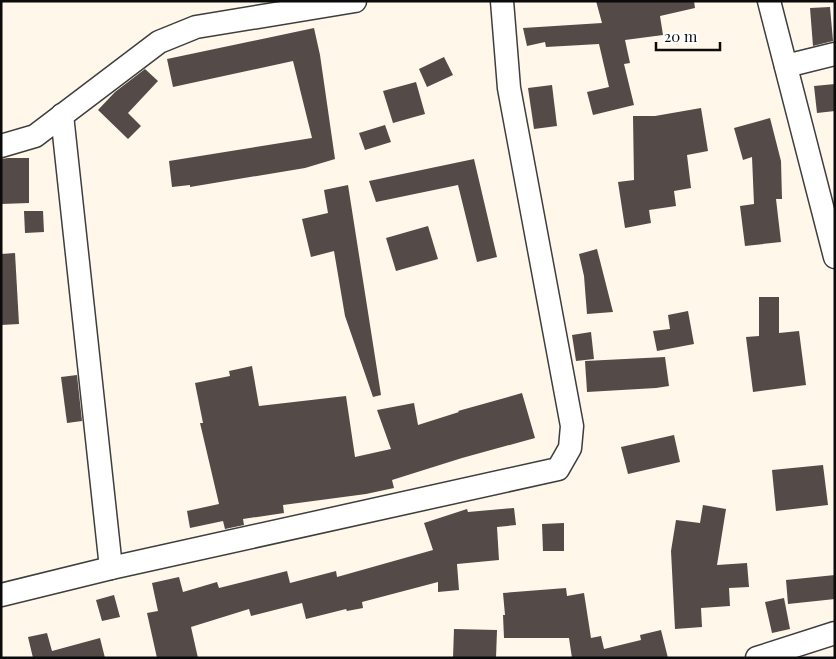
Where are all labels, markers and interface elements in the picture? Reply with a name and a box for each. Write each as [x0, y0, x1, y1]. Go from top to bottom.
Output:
scale bar [656, 20, 720, 52]
text: 20 m [664, 26, 698, 46]

